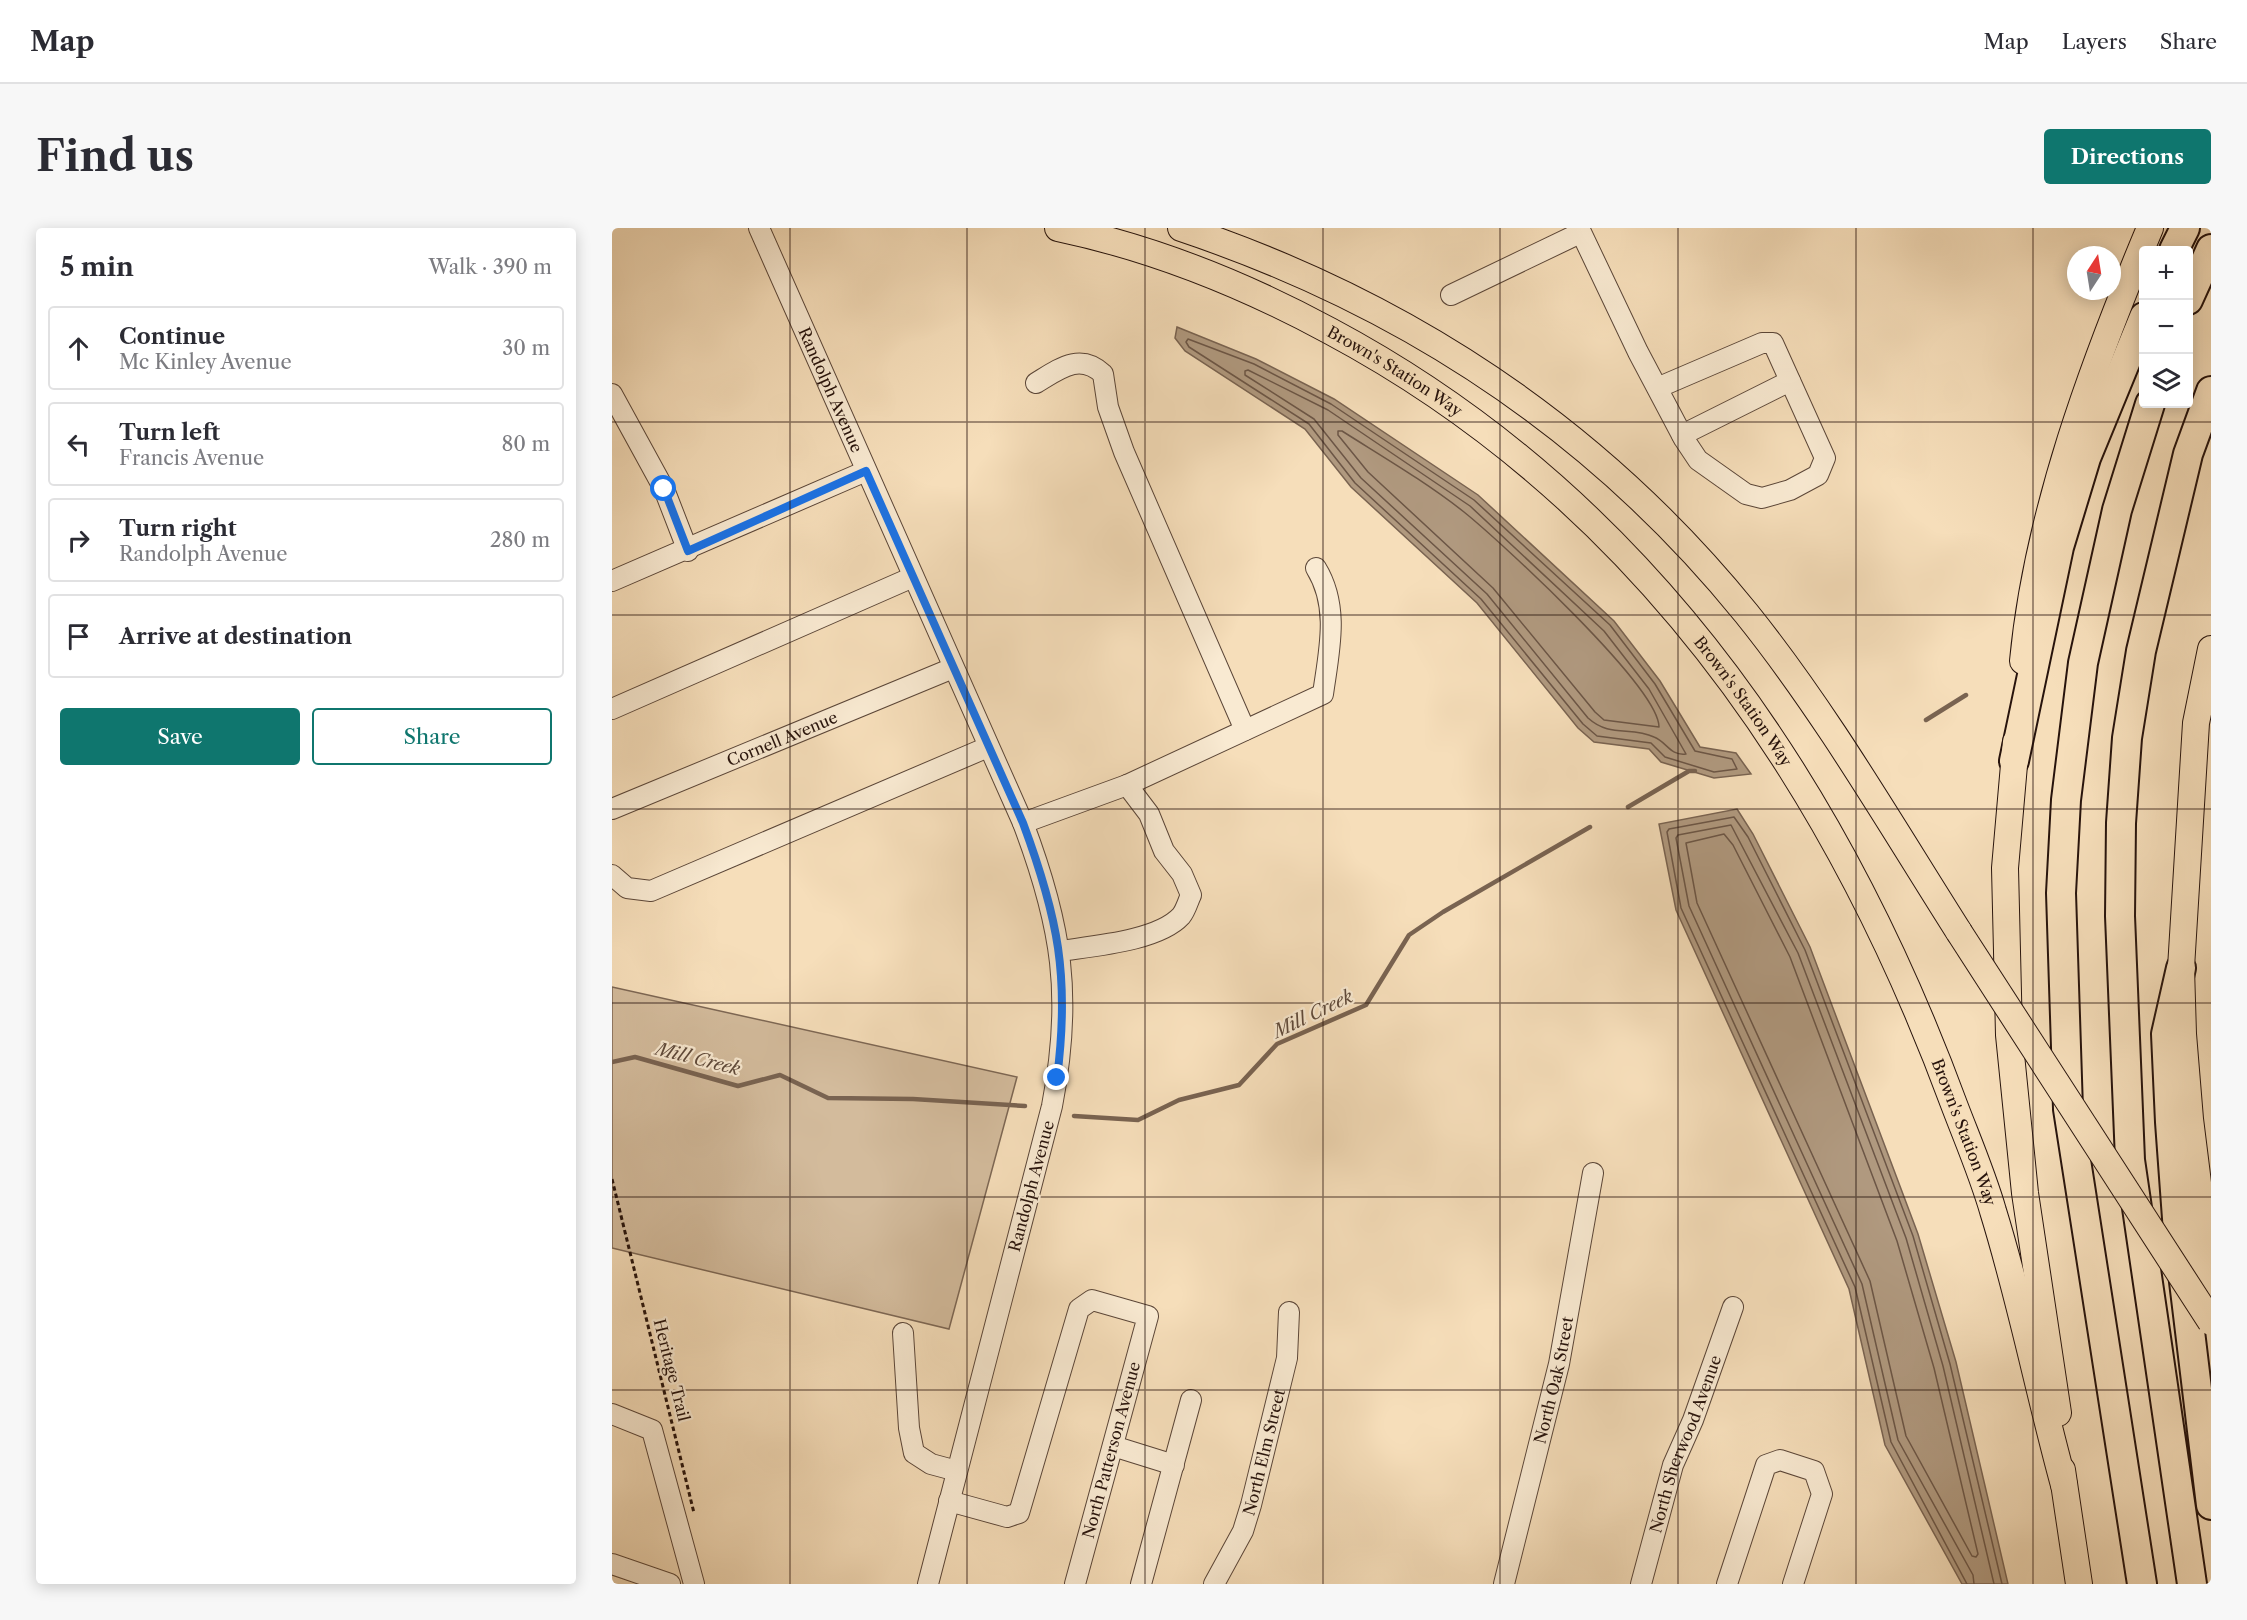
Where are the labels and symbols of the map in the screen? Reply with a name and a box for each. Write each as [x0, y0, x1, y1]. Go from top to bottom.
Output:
north arrow [2067, 246, 2121, 300]
street label: Brown's Station Way [1324, 321, 1467, 421]
street label: Randolph Avenue [794, 324, 867, 456]
route start [650, 475, 676, 501]
street label: Brown's Station Way [1690, 632, 1797, 771]
street label: Cornell Avenue [724, 707, 840, 770]
water label: Mill Creek [1268, 985, 1357, 1044]
water label: Mill Creek [652, 1037, 743, 1080]
street label: Brown's Station Way [1927, 1056, 2001, 1209]
route end [1043, 1064, 1069, 1090]
street label: Randolph Avenue [1004, 1118, 1058, 1254]
street label: North Oak Street [1530, 1315, 1577, 1446]
street label: Heritage Trail [650, 1317, 694, 1424]
street label: North Sherwood Avenue [1645, 1352, 1725, 1535]
street label: North Patterson Avenue [1078, 1359, 1144, 1541]
street label: North Elm Street [1238, 1386, 1289, 1518]

